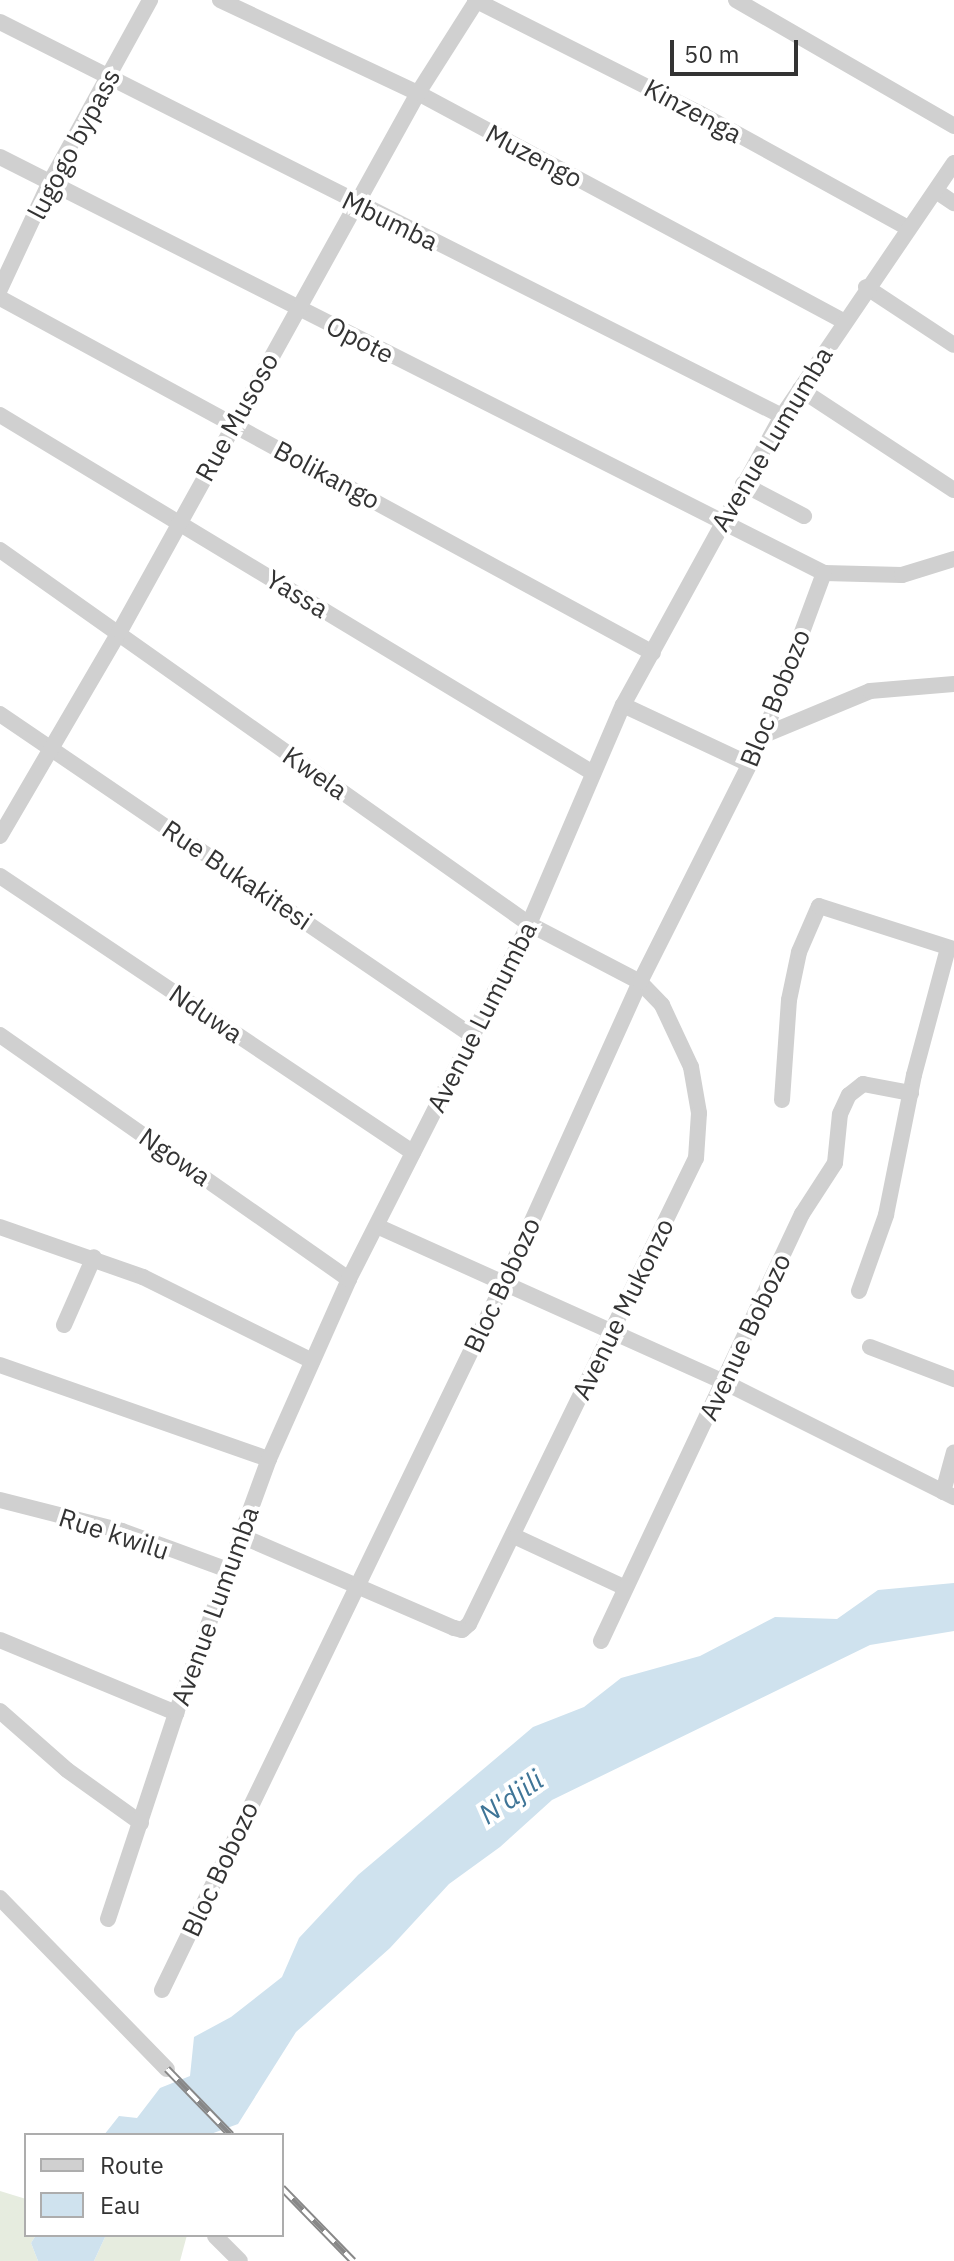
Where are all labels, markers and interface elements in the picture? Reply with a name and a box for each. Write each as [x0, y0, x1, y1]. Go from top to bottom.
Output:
scale bar [674, 24, 802, 74]
text: 50 m [684, 38, 739, 70]
street label: lugogo bypass [21, 63, 127, 225]
street label: Kinzenga [639, 72, 747, 150]
street label: Muzengo [480, 118, 588, 194]
street label: Mbumba [337, 184, 443, 258]
street label: Opote [321, 310, 399, 370]
street label: Avenue Lumumba [705, 341, 839, 537]
street label: Rue Musoso [189, 347, 285, 487]
street label: Bolikango [269, 434, 385, 516]
street label: Yassa [260, 563, 334, 625]
street label: Bloc Bobozo [733, 625, 817, 771]
street label: Kwela [277, 740, 353, 806]
street label: Rue Bukakitesi [156, 814, 318, 936]
street label: Avenue Lumumba [421, 917, 543, 1117]
street label: Nduwa [163, 978, 249, 1050]
street label: Ngowa [133, 1121, 217, 1193]
street label: Bloc Bobozo [457, 1213, 547, 1357]
street label: Avenue Mukonzo [566, 1213, 680, 1405]
street label: Avenue Bobozo [693, 1249, 797, 1425]
street label: Rue kwilu [55, 1502, 173, 1566]
street label: Avenue Lumumba [164, 1502, 266, 1710]
water label: N'djili [472, 1763, 550, 1831]
street label: Bloc Bobozo [175, 1797, 265, 1941]
legend [24, 2133, 284, 2237]
text: Route [100, 2149, 164, 2181]
text: Eau [100, 2189, 140, 2221]

